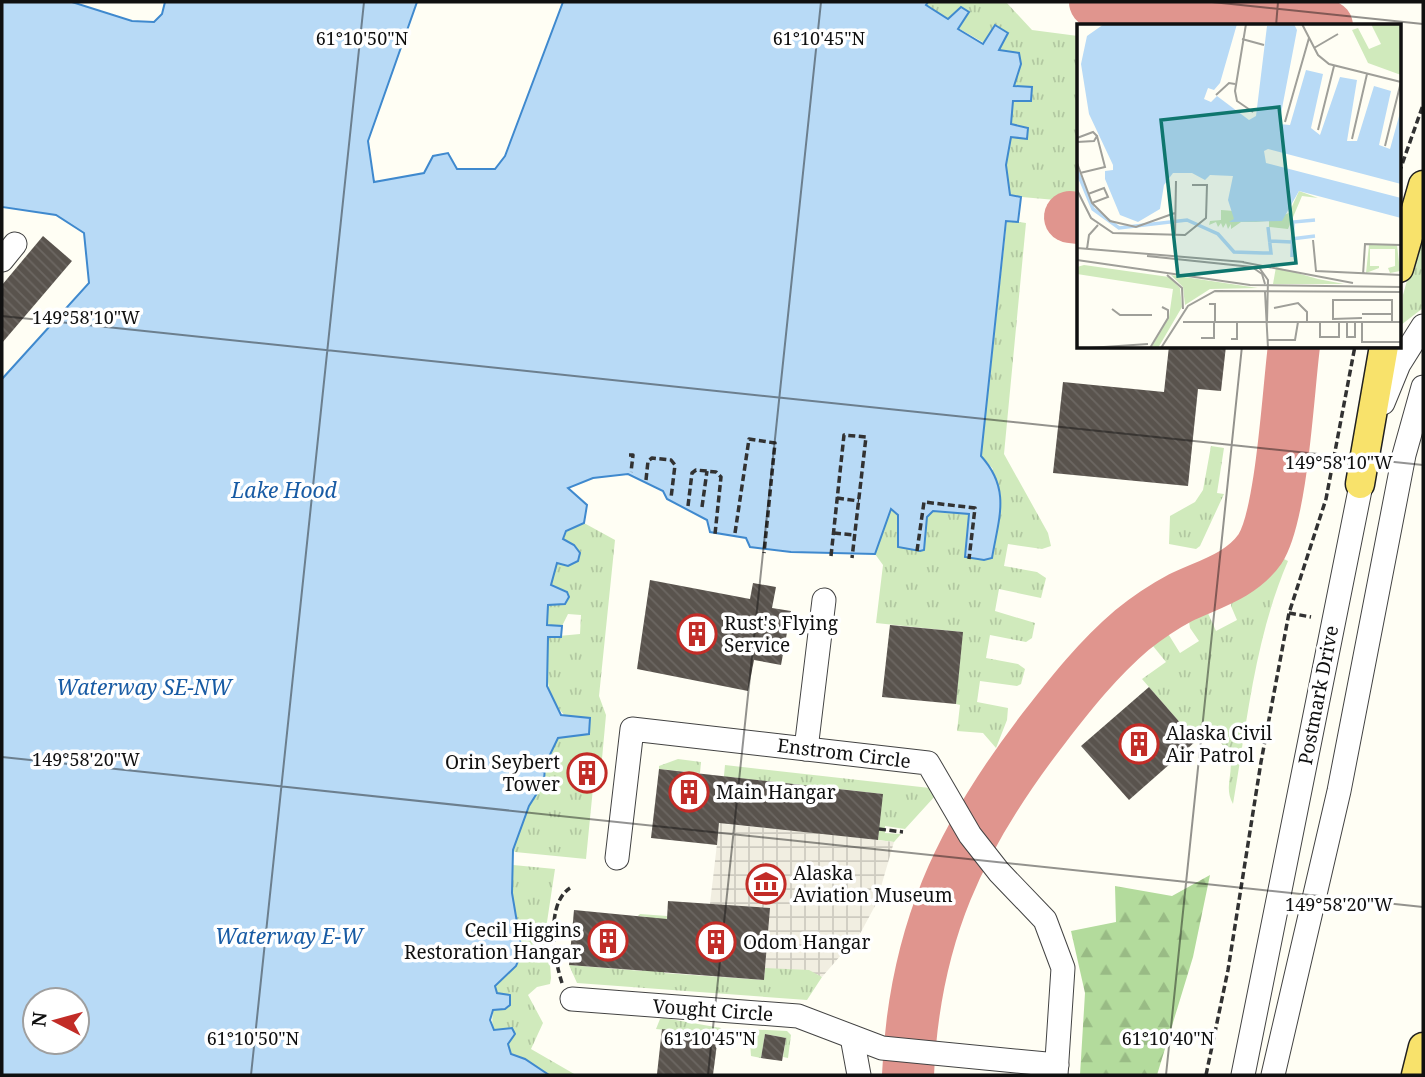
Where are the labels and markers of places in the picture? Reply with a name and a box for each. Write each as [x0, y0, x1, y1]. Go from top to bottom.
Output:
place label: Rust's Flying Service [724, 610, 838, 658]
building icon: Rust's Flying Service [676, 613, 718, 655]
place label: Alaska Civil Air Patrol [1166, 720, 1272, 768]
building icon: Alaska Civil Air Patrol [1118, 723, 1160, 765]
place label: Orin Seybert Tower [445, 749, 560, 797]
building icon: Orin Seybert Tower [566, 752, 608, 794]
building icon: Main Hangar [668, 771, 710, 813]
place label: Main Hangar [716, 779, 836, 805]
place label: Alaska Aviation Museum [793, 860, 953, 908]
museum icon: Alaska Aviation Museum [745, 863, 787, 905]
place label: Cecil Higgins Restoration Hangar [404, 917, 581, 965]
building icon: Cecil Higgins Restoration Hangar [587, 920, 629, 962]
building icon: Odom Hangar [695, 921, 737, 963]
place label: Odom Hangar [743, 929, 871, 955]

